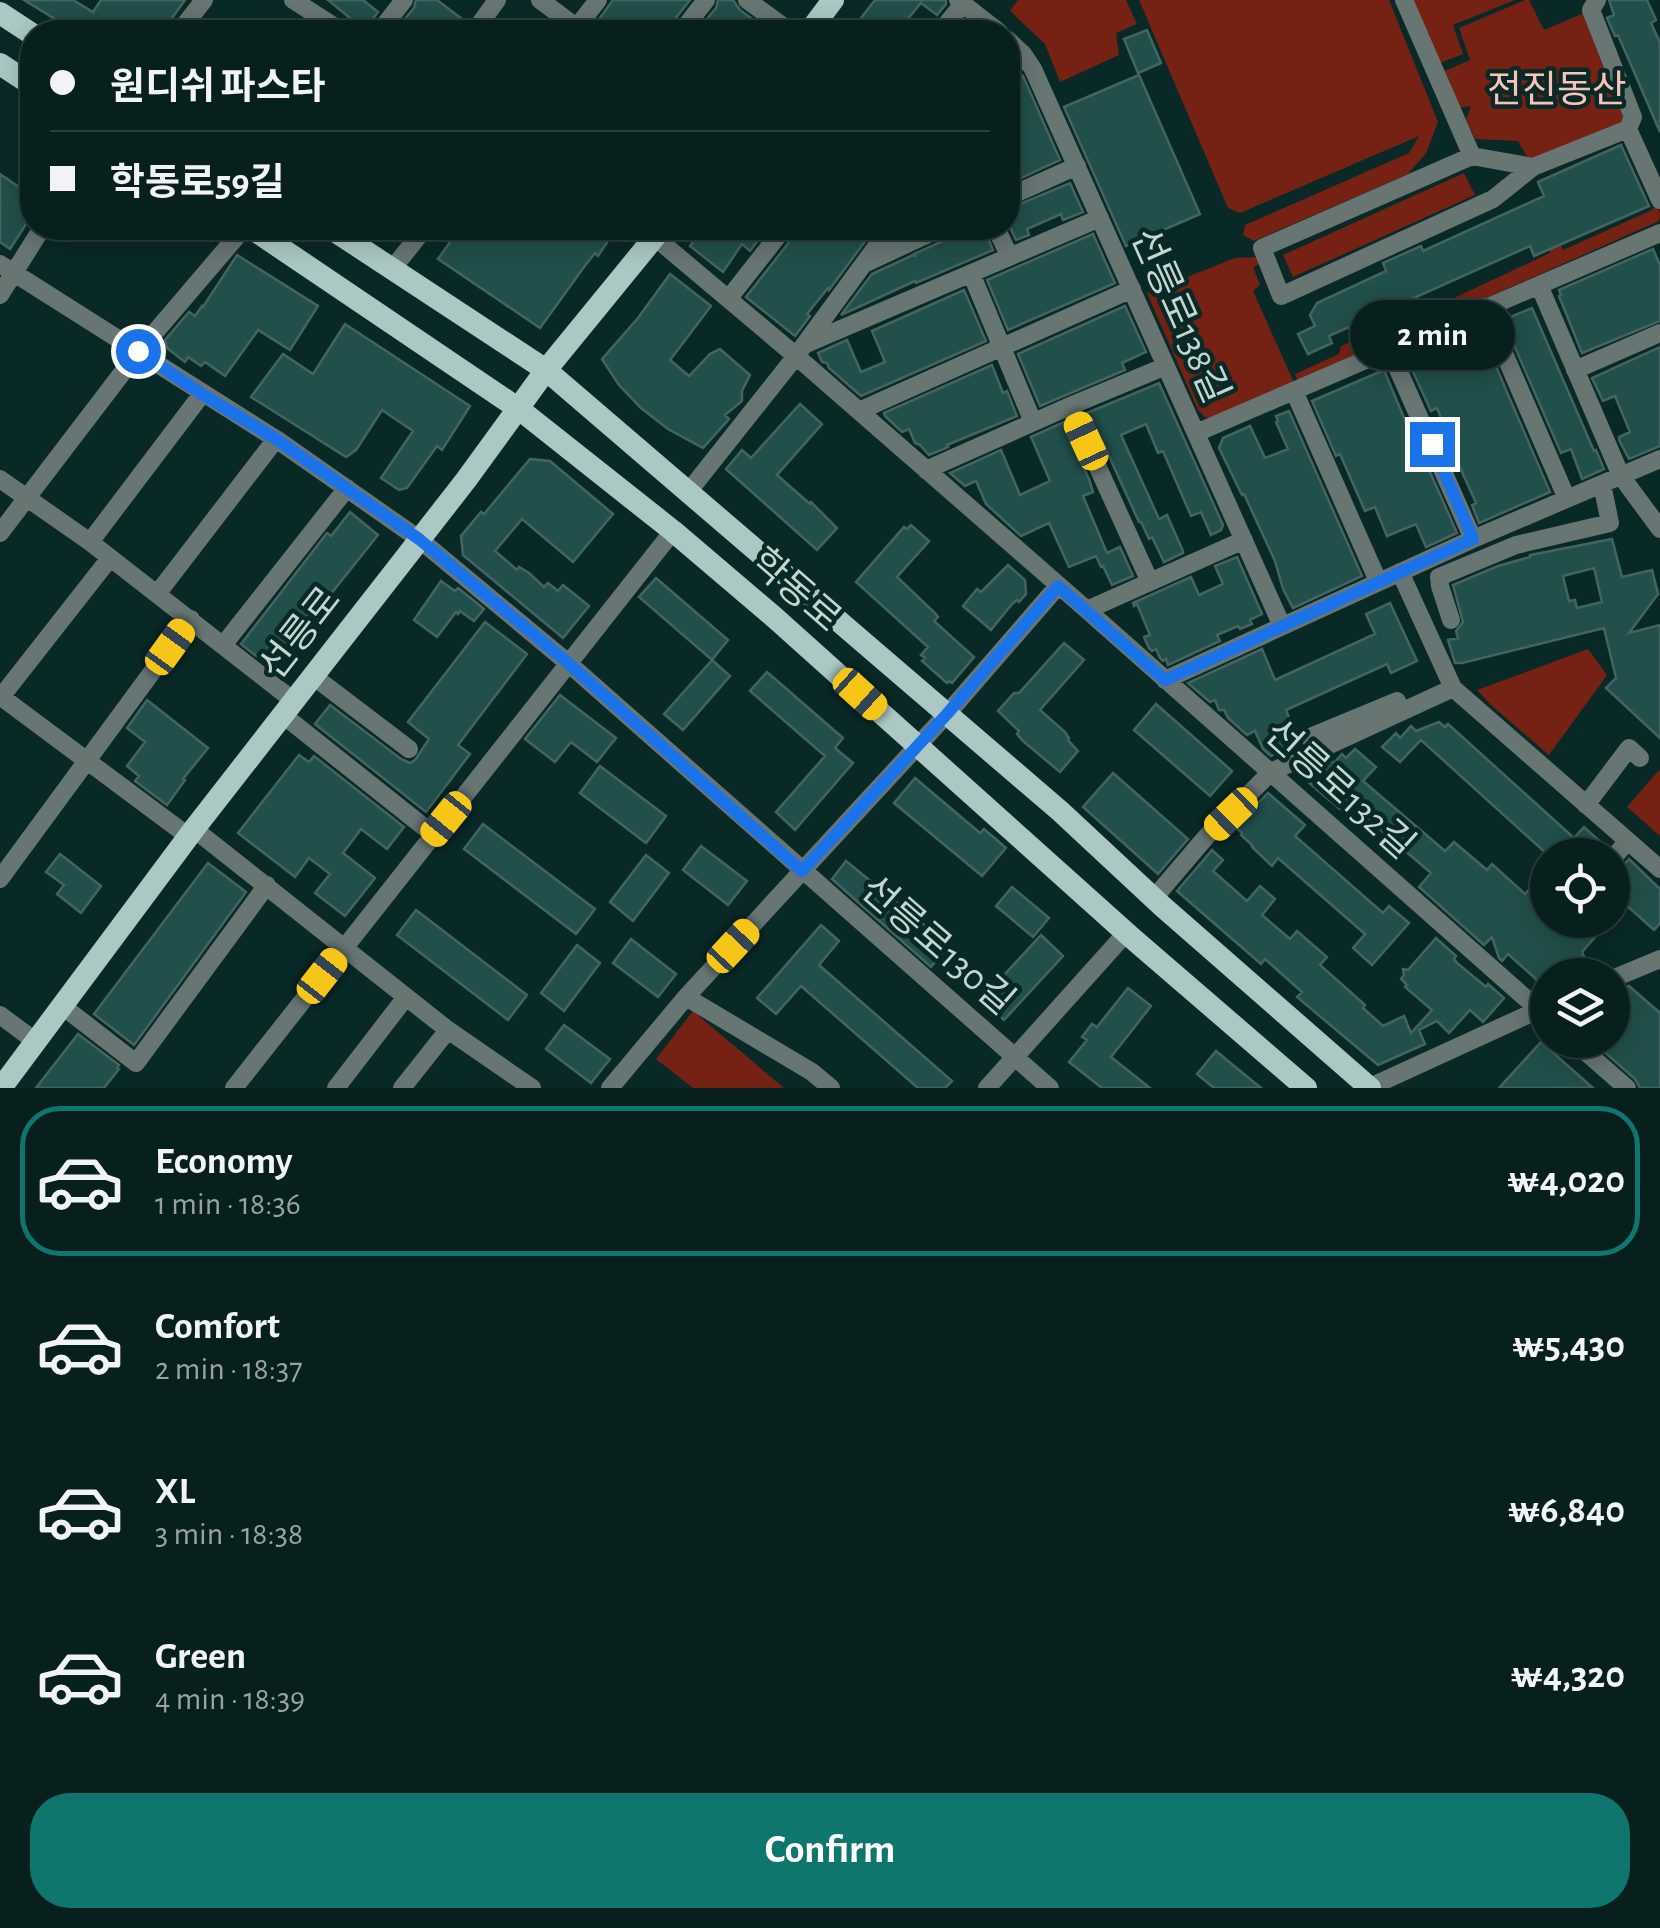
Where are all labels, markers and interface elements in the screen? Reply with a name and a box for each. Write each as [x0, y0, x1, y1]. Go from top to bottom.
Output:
text: 원디쉬 파스타 [110, 69, 326, 107]
park label: 전진동산 [1487, 70, 1627, 110]
text: 학동로59길 [110, 165, 285, 203]
street label: 선릉로138길 [1124, 222, 1236, 409]
callout: 2 min [1350, 299, 1514, 369]
text: 2 min [1397, 319, 1468, 351]
route start [116, 329, 161, 374]
car [1060, 407, 1112, 475]
route end [1410, 422, 1455, 467]
street label: 학동로 [743, 541, 848, 640]
street label: 선릉로 [252, 580, 348, 687]
car [140, 614, 200, 680]
car [828, 663, 892, 725]
street label: 선릉로132길 [1257, 712, 1422, 866]
car [1199, 782, 1263, 846]
car [415, 786, 477, 852]
map controls [1530, 838, 1630, 1058]
button: locate [1530, 838, 1630, 938]
street label: 선릉로130길 [853, 868, 1022, 1022]
car [702, 914, 764, 978]
car [292, 943, 352, 1009]
button: layers [1530, 958, 1630, 1058]
icon: car [35, 1136, 125, 1226]
text: Economy [155, 1143, 293, 1181]
text: ₩4,020 [1507, 1162, 1625, 1200]
text: 1 min · 18:36 [155, 1188, 301, 1220]
icon: car [35, 1301, 125, 1391]
text: Comfort [155, 1308, 280, 1346]
text: ₩5,430 [1512, 1327, 1625, 1365]
text: 2 min · 18:37 [155, 1353, 303, 1385]
icon: car [35, 1466, 125, 1556]
text: XL [155, 1473, 195, 1511]
text: ₩6,840 [1508, 1492, 1625, 1530]
text: 3 min · 18:38 [155, 1518, 303, 1550]
icon: car [35, 1631, 125, 1721]
text: Green [155, 1638, 246, 1676]
text: ₩4,320 [1511, 1657, 1625, 1695]
text: 4 min · 18:39 [155, 1683, 305, 1715]
button: Confirm [30, 1793, 1630, 1908]

